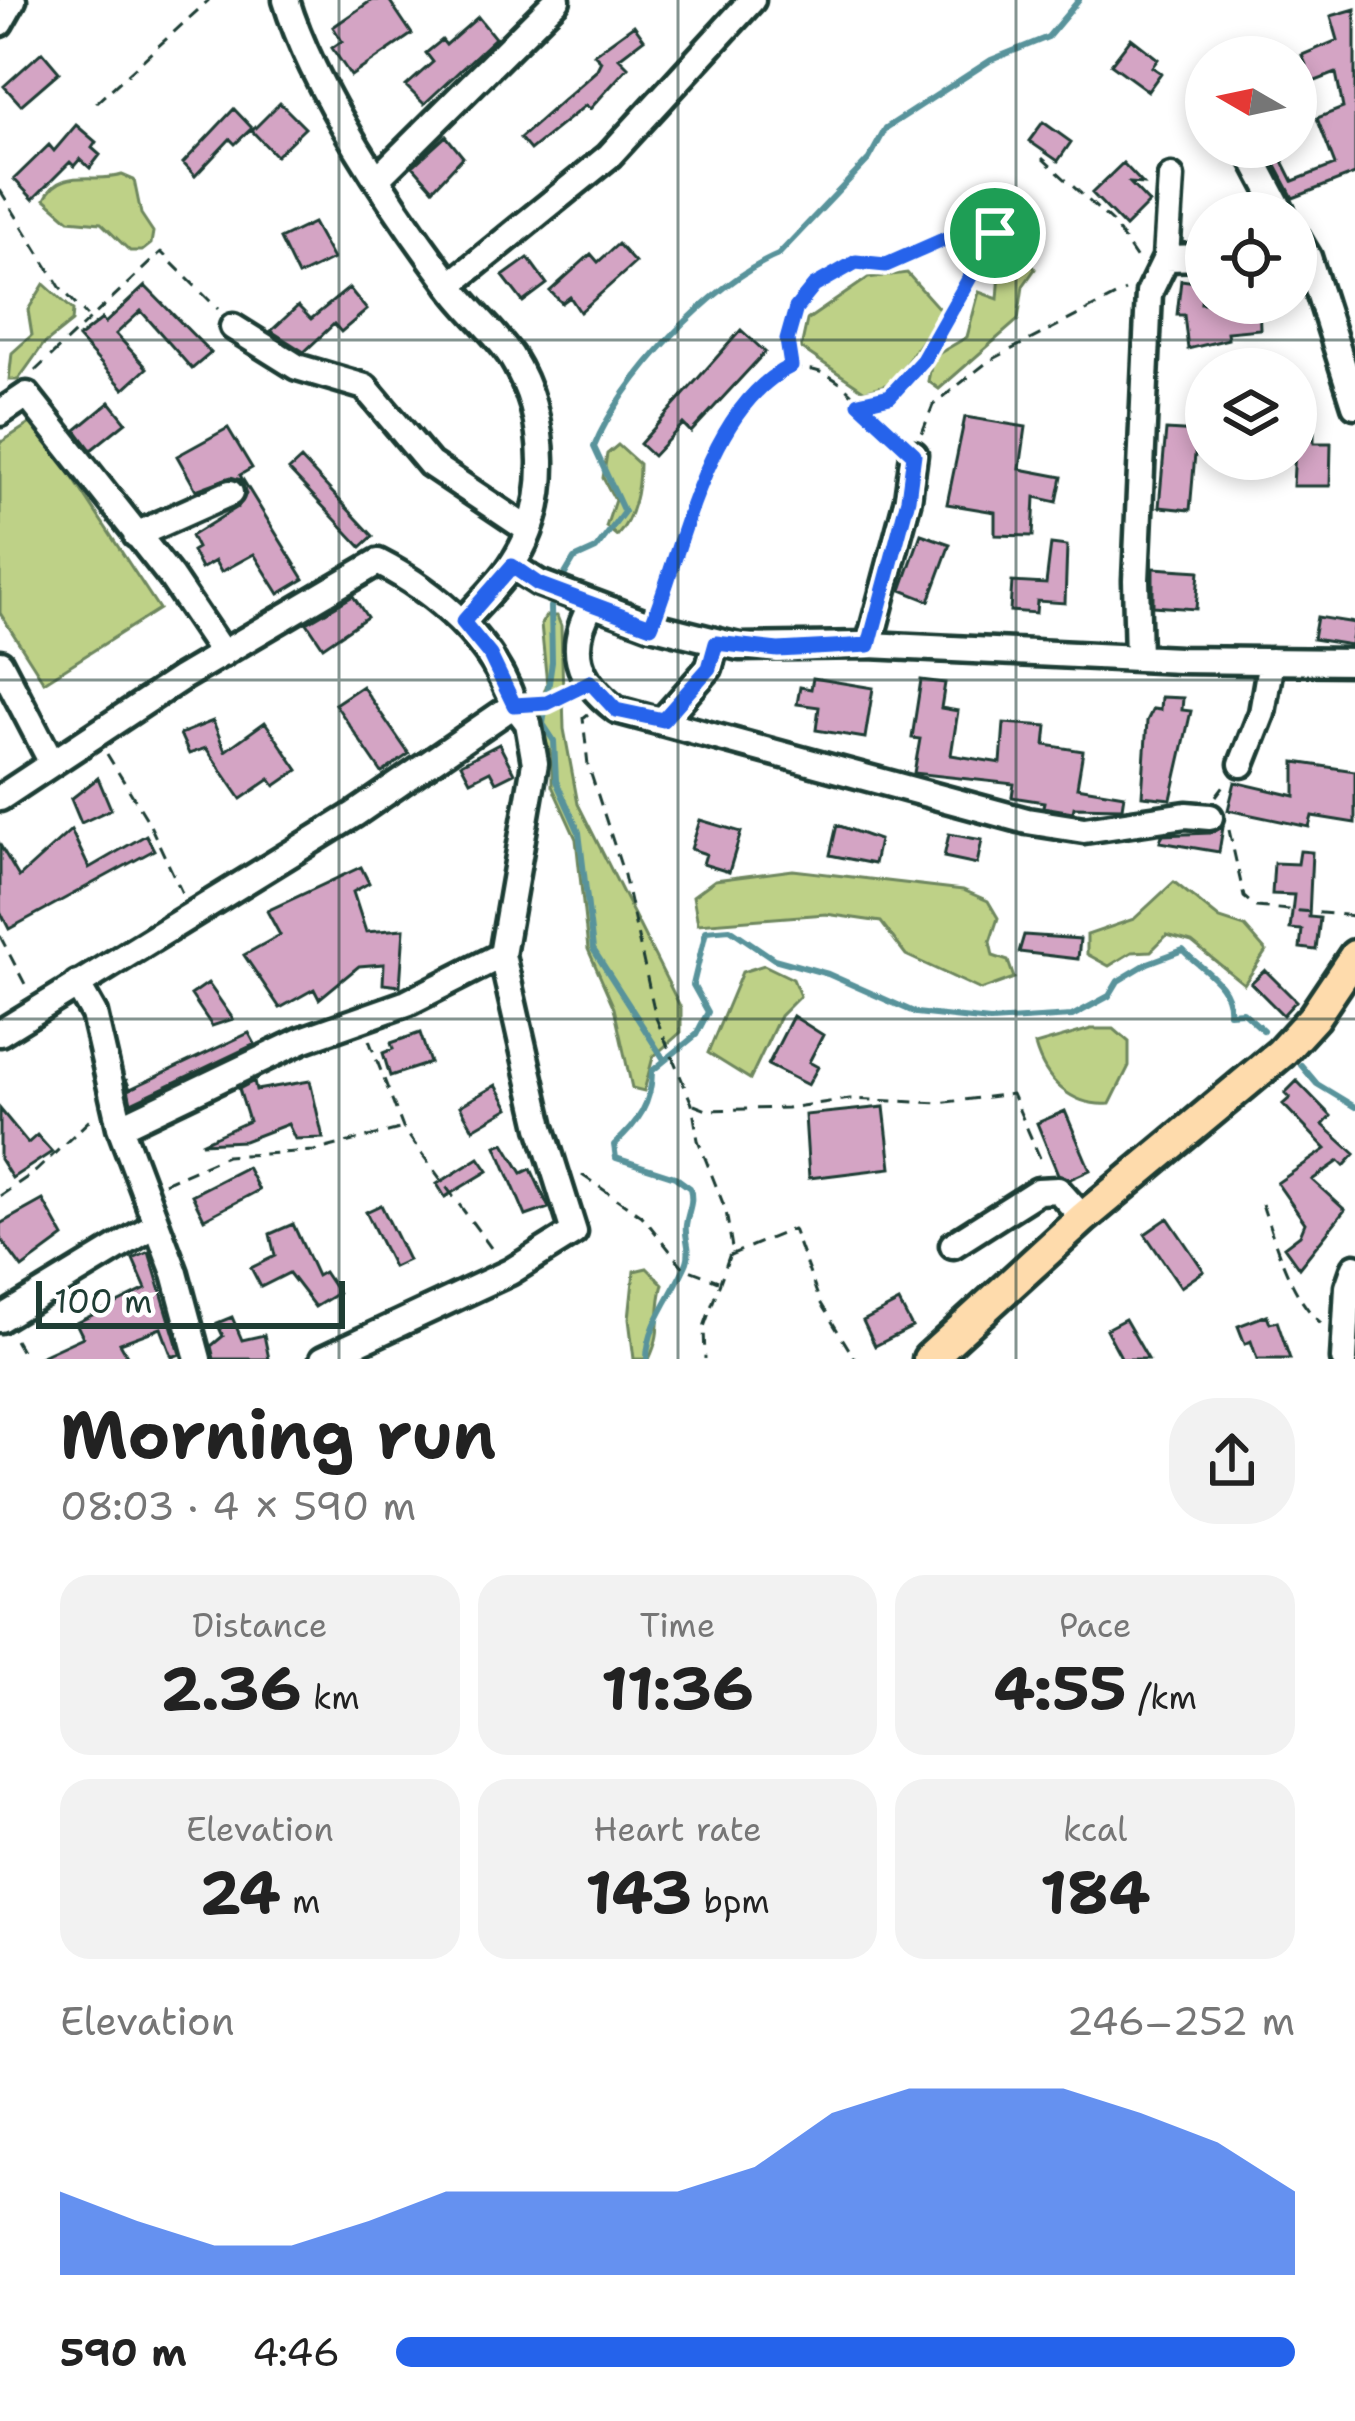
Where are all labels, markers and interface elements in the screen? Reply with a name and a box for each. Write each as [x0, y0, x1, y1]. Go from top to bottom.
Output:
north arrow [1185, 36, 1317, 168]
map controls [1185, 36, 1317, 480]
pin [944, 182, 1046, 284]
button: locate [1185, 192, 1317, 324]
icon: arrive [962, 200, 1028, 266]
button: layers [1185, 348, 1317, 480]
scale bar [36, 1275, 345, 1328]
text: 100 m [54, 1279, 153, 1324]
text: Morning run [60, 1391, 496, 1479]
button: share [1169, 1398, 1295, 1524]
text: 08:03 · 4 × 590 m [60, 1480, 416, 1532]
text: Distance [192, 1603, 327, 1648]
text: Time [640, 1603, 715, 1648]
text: Pace [1059, 1603, 1131, 1648]
text: 2.36 [160, 1648, 302, 1728]
text: 11:36 [601, 1648, 754, 1728]
text: 4:55 [993, 1648, 1127, 1728]
text: km [302, 1675, 360, 1720]
text: /km [1127, 1675, 1197, 1720]
text: Elevation [186, 1807, 334, 1852]
text: Heart rate [593, 1807, 762, 1852]
text: kcal [1063, 1807, 1127, 1852]
text: 24 [199, 1852, 281, 1932]
text: 143 [585, 1852, 692, 1932]
text: 184 [1040, 1852, 1150, 1932]
text: m [281, 1879, 320, 1924]
text: bpm [692, 1879, 770, 1924]
text: Elevation [60, 1995, 235, 2047]
text: 246–252 m [1066, 1995, 1295, 2047]
text: 590 m [60, 2326, 187, 2378]
text: 4:46 [252, 2326, 340, 2378]

